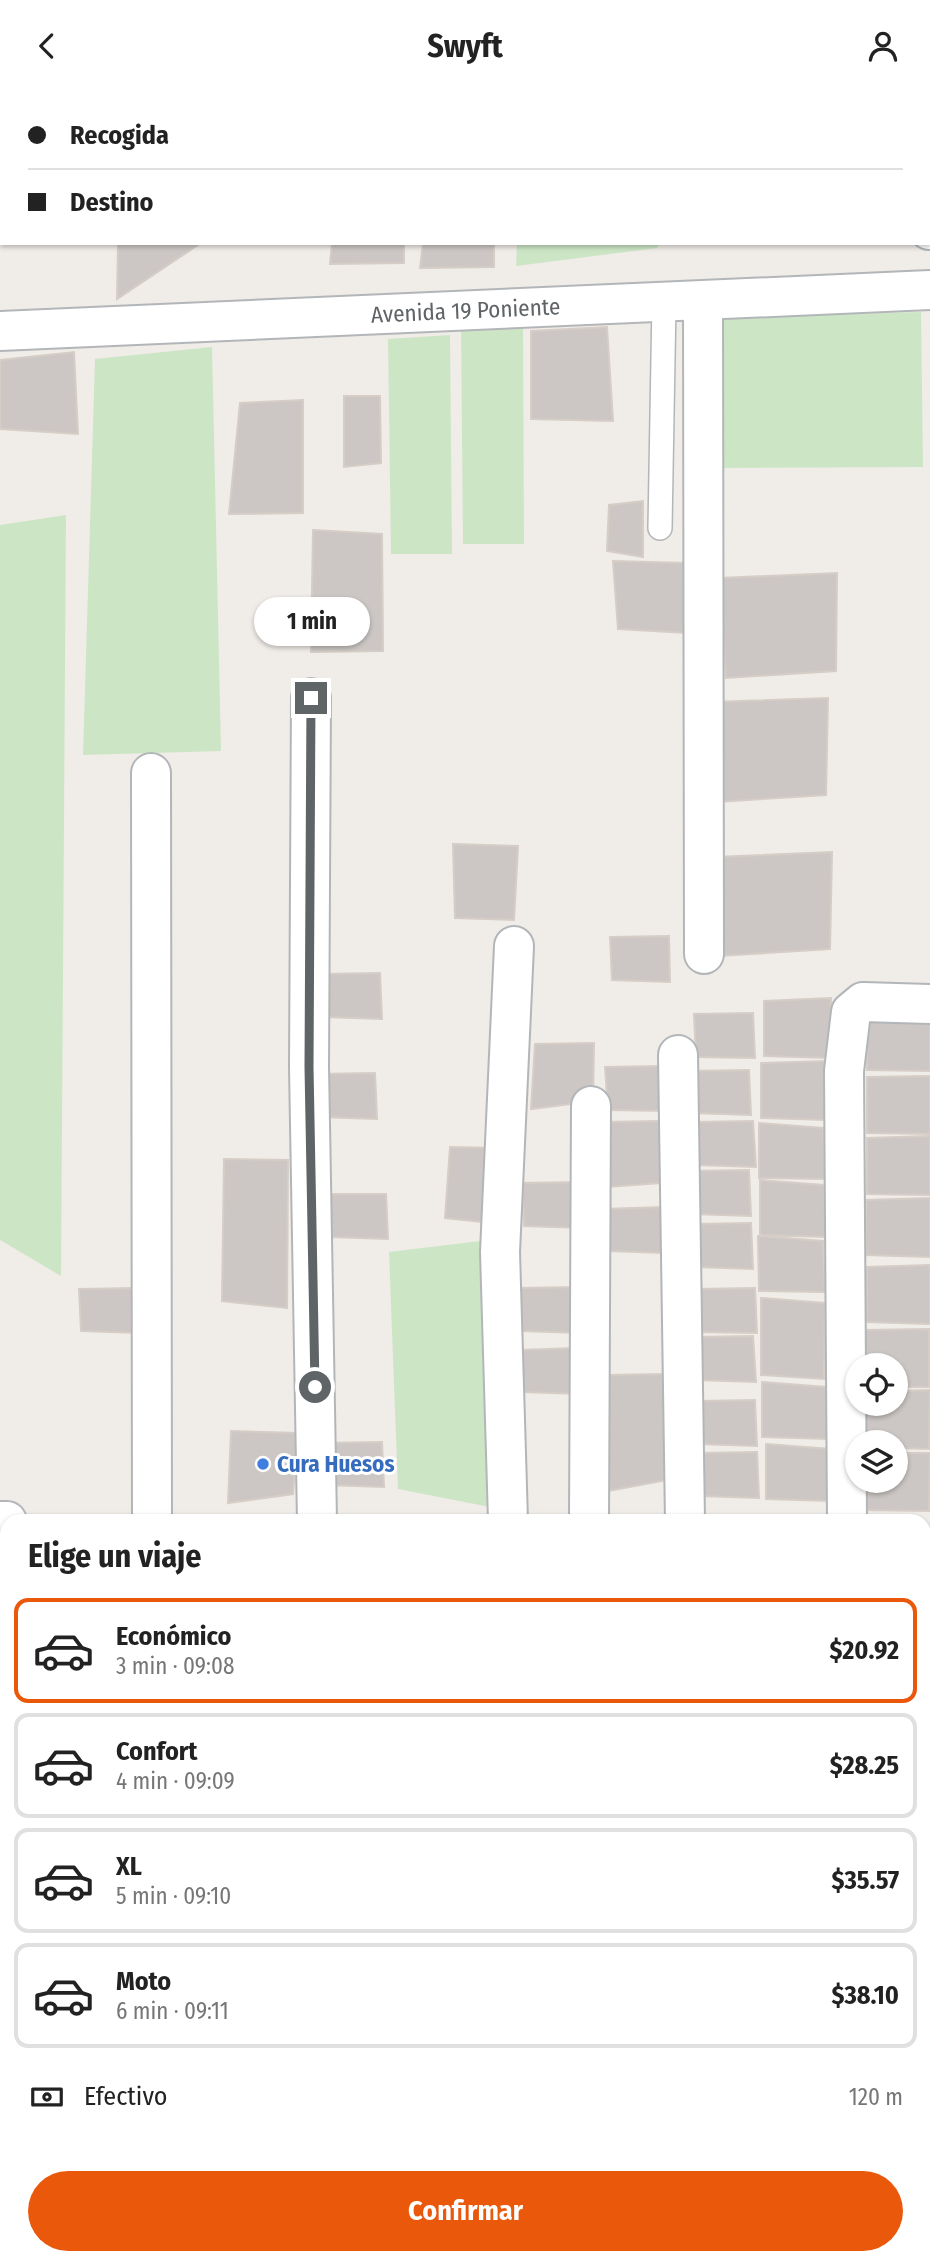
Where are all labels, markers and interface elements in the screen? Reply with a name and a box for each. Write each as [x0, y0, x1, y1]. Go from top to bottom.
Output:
icon: back [28, 27, 66, 65]
text: Swyft [427, 27, 503, 65]
icon: person [864, 27, 902, 65]
text: Recogida [70, 120, 169, 151]
text: Destino [70, 187, 153, 218]
street label: Avenida 19 Poniente [370, 292, 561, 329]
callout: 1 min [253, 596, 369, 645]
text: 1 min [287, 607, 337, 635]
route end [295, 682, 327, 714]
map controls [845, 1353, 908, 1493]
button: locate [845, 1353, 908, 1416]
route start [299, 1371, 331, 1403]
button: layers [845, 1430, 908, 1493]
place label: Cura Huesos [277, 1450, 394, 1478]
marker: Cura Huesos [255, 1456, 271, 1472]
text: Elige un viaje [28, 1537, 201, 1575]
icon: car [32, 1619, 95, 1682]
text: Económico [116, 1621, 231, 1652]
text: $20.92 [830, 1635, 899, 1666]
text: 3 min · 09:08 [116, 1652, 234, 1680]
icon: car [32, 1734, 95, 1797]
text: Confort [116, 1736, 197, 1767]
text: $28.25 [830, 1750, 899, 1781]
text: 4 min · 09:09 [116, 1767, 235, 1795]
icon: car [32, 1849, 95, 1912]
text: XL [116, 1851, 142, 1882]
text: $35.57 [832, 1865, 899, 1896]
text: 5 min · 09:10 [116, 1882, 231, 1910]
icon: car [32, 1964, 95, 2027]
text: Moto [116, 1966, 171, 1997]
text: $38.10 [831, 1980, 899, 2011]
text: 6 min · 09:11 [116, 1997, 229, 2025]
icon: cash [28, 2078, 66, 2116]
text: Efectivo [84, 2081, 168, 2112]
text: 120 m [849, 2083, 903, 2111]
button: Confirmar [28, 2171, 903, 2251]

